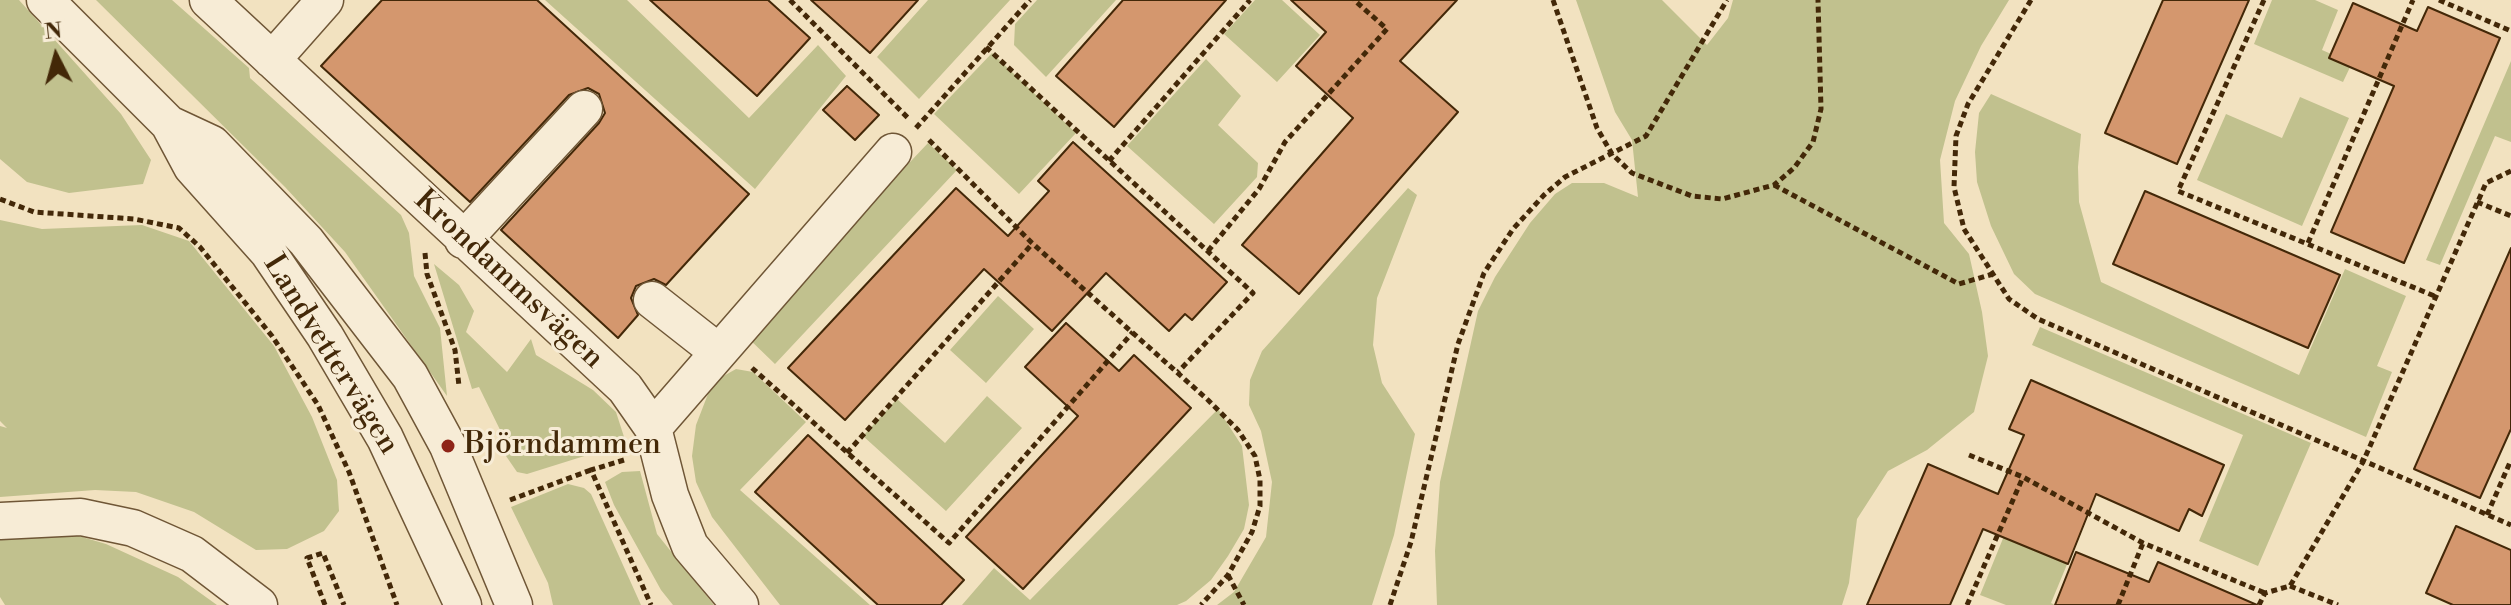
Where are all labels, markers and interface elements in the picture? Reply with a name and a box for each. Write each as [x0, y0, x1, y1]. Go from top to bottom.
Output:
north arrow [16, 16, 96, 96]
text: N [43, 17, 64, 46]
street label: Krondammsvägen [406, 183, 610, 377]
street label: Landvettervägen [254, 249, 406, 461]
place label: Björndammen [464, 428, 661, 464]
marker: Björndammen [439, 437, 457, 455]

